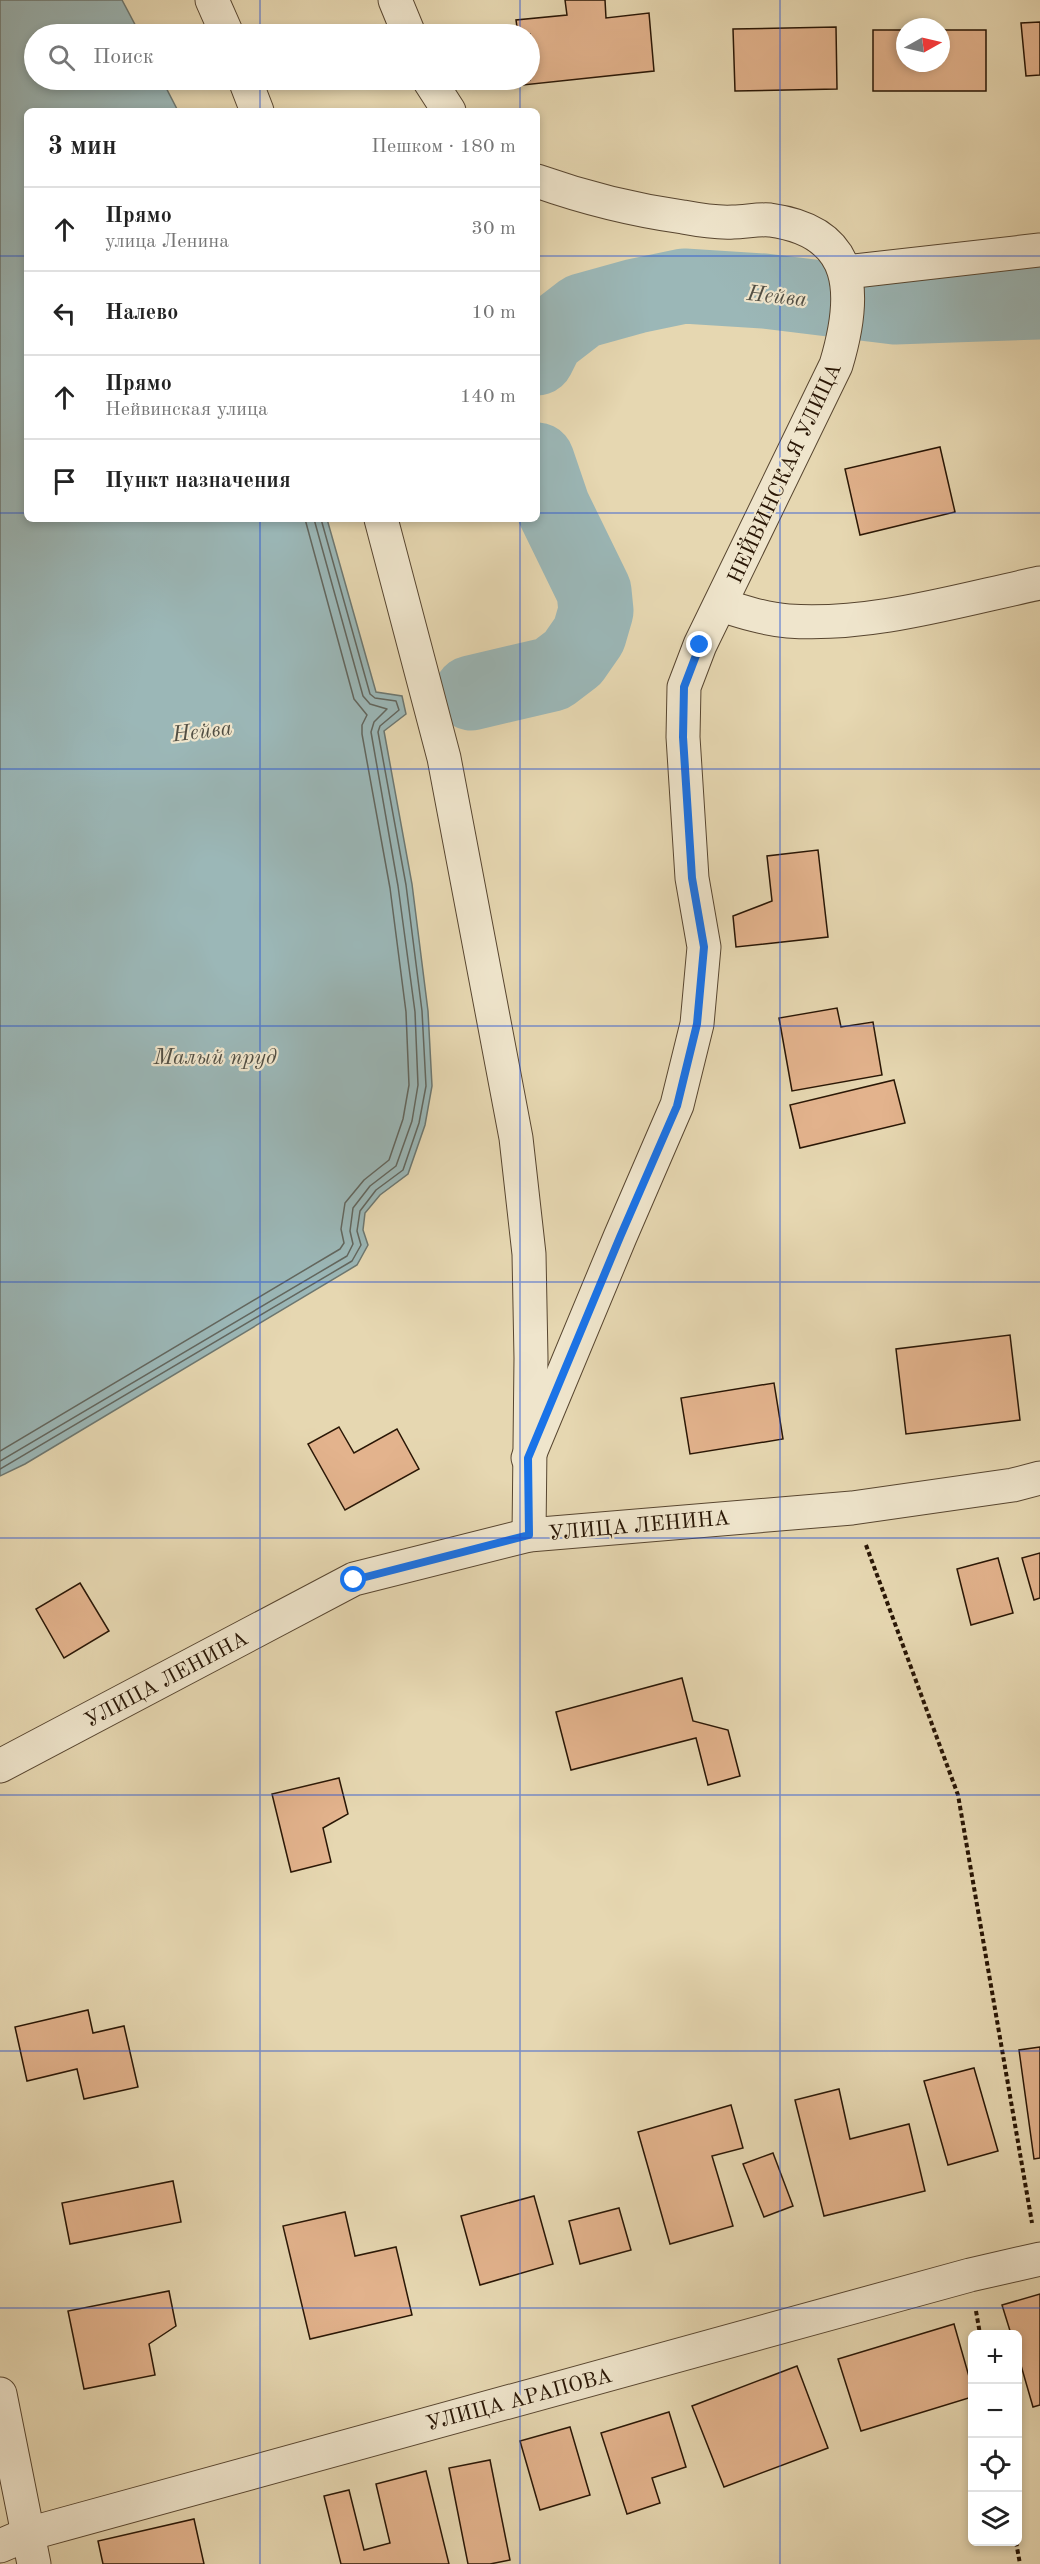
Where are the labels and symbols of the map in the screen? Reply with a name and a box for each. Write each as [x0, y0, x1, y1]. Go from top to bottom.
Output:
north arrow [896, 18, 950, 72]
water label: Нейва [745, 283, 808, 311]
street label: НЕЙВИНСКАЯ УЛИЦА [720, 358, 846, 587]
route end [686, 631, 712, 657]
water label: Нейва [170, 717, 234, 747]
water label: Малый пруд [152, 1047, 277, 1069]
street label: УЛИЦА ЛЕНИНА [548, 1508, 731, 1545]
route start [340, 1566, 366, 1592]
street label: УЛИЦА ЛЕНИНА [82, 1628, 252, 1732]
street label: УЛИЦА АРАПОВА [424, 2366, 615, 2435]

